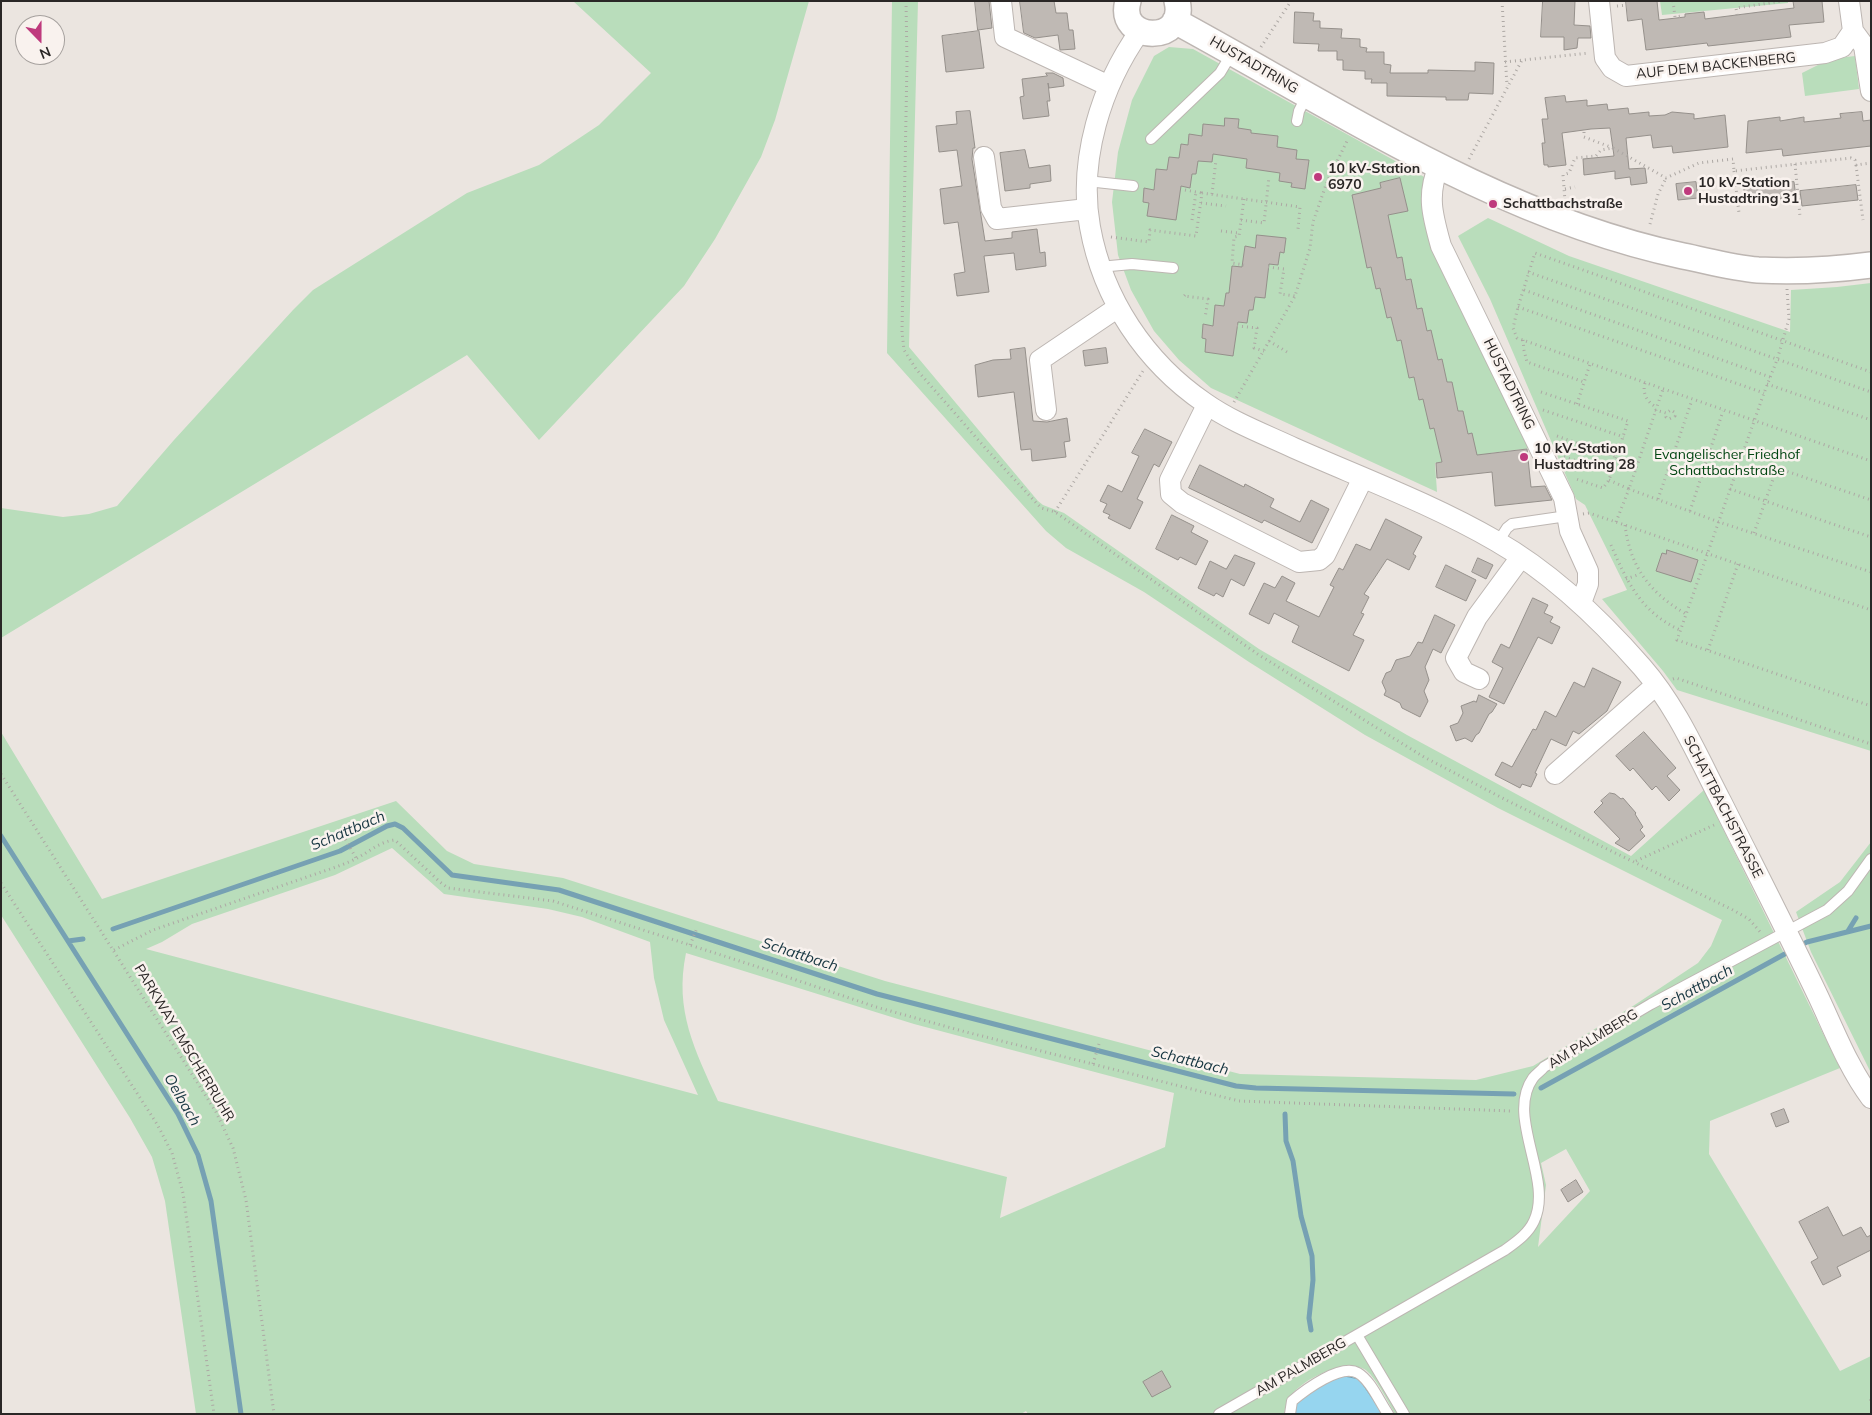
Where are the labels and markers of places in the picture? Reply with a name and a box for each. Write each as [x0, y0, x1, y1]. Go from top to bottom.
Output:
place label: 10 kV-Station 6970 [1328, 161, 1420, 193]
marker: 10 kV-Station 6970 [1312, 171, 1324, 183]
place label: 10 kV-Station Hustadtring 31 [1698, 175, 1799, 208]
marker: 10 kV-Station Hustadtring 31 [1682, 185, 1694, 197]
place label: Schattbachstraße [1503, 196, 1623, 212]
marker: Schattbachstraße [1487, 198, 1499, 210]
place label: 10 kV-Station Hustadtring 28 [1534, 441, 1635, 474]
marker: 10 kV-Station Hustadtring 28 [1518, 451, 1530, 463]

